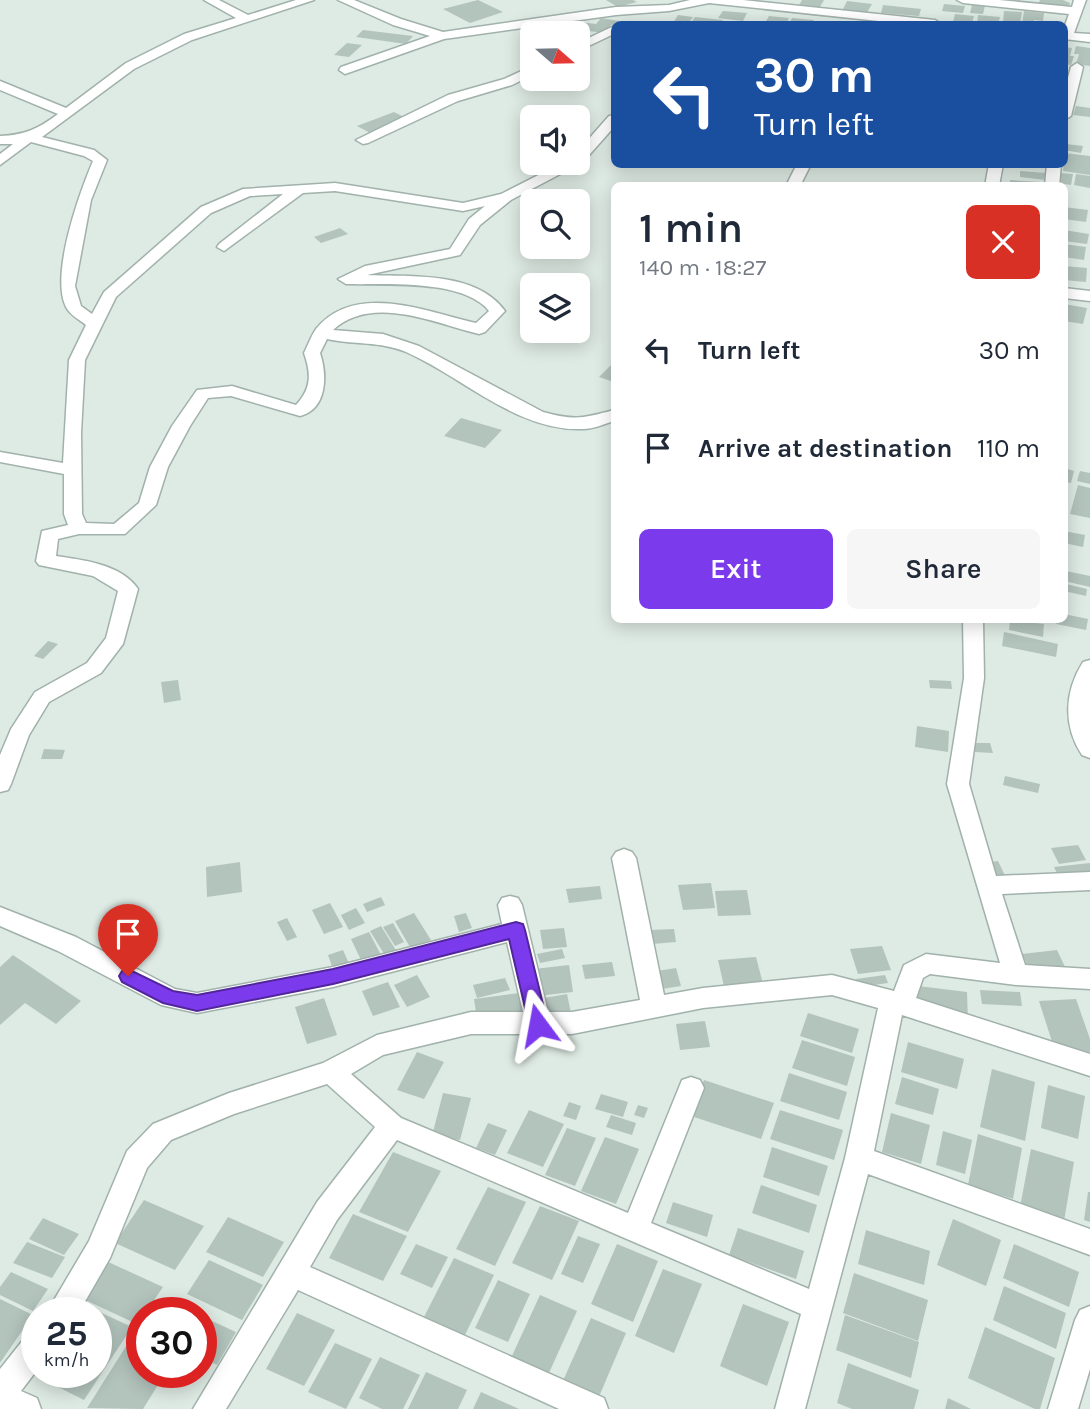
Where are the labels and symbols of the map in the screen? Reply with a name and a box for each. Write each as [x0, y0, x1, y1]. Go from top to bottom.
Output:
north arrow [520, 21, 590, 91]
pin [98, 904, 158, 976]
position arrow [501, 988, 575, 1062]
speed limit sign: 30 [126, 1297, 217, 1388]

